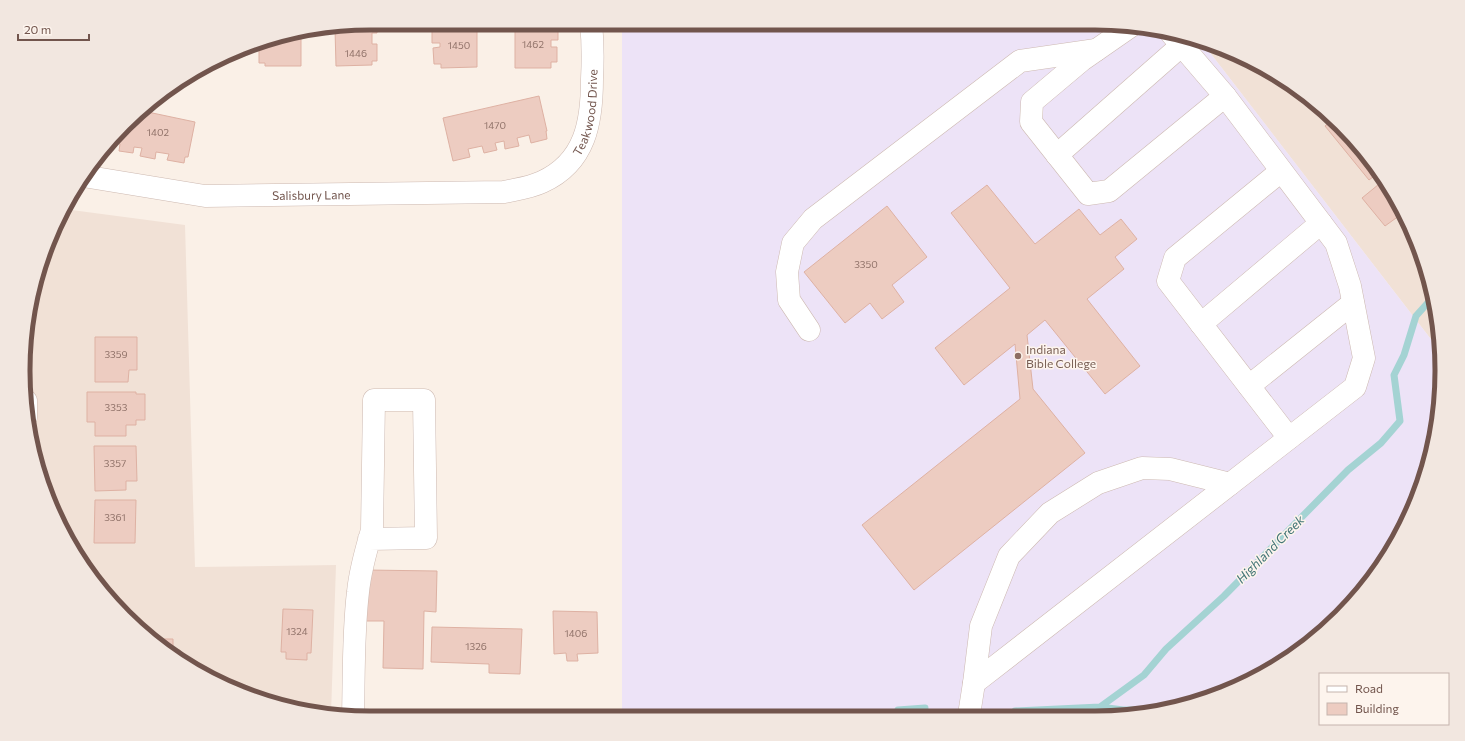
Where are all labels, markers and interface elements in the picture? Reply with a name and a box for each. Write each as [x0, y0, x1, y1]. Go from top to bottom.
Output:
scale bar [18, 16, 89, 42]
text: 20 m [24, 22, 51, 36]
house number: 1462 [522, 38, 544, 50]
house number: 1450 [448, 39, 470, 51]
house number: 1446 [345, 47, 367, 59]
street label: Teakwood Drive [570, 69, 599, 158]
house number: 1470 [484, 119, 506, 131]
house number: 1402 [147, 126, 170, 138]
street label: Salisbury Lane [272, 187, 351, 202]
house number: 3350 [854, 258, 878, 270]
place label: Indiana Bible College [1026, 342, 1096, 370]
house number: 3359 [104, 348, 128, 360]
marker: Indiana Bible College [1013, 351, 1023, 361]
house number: 3353 [105, 401, 128, 413]
house number: 3357 [104, 457, 126, 469]
house number: 3361 [104, 511, 126, 523]
water label: Highland Creek [1233, 511, 1308, 586]
house number: 1324 [286, 625, 308, 637]
house number: 1406 [565, 627, 587, 639]
house number: 1326 [465, 640, 487, 652]
legend [1319, 673, 1449, 725]
text: Road [1355, 681, 1383, 695]
text: Building [1355, 701, 1399, 715]

